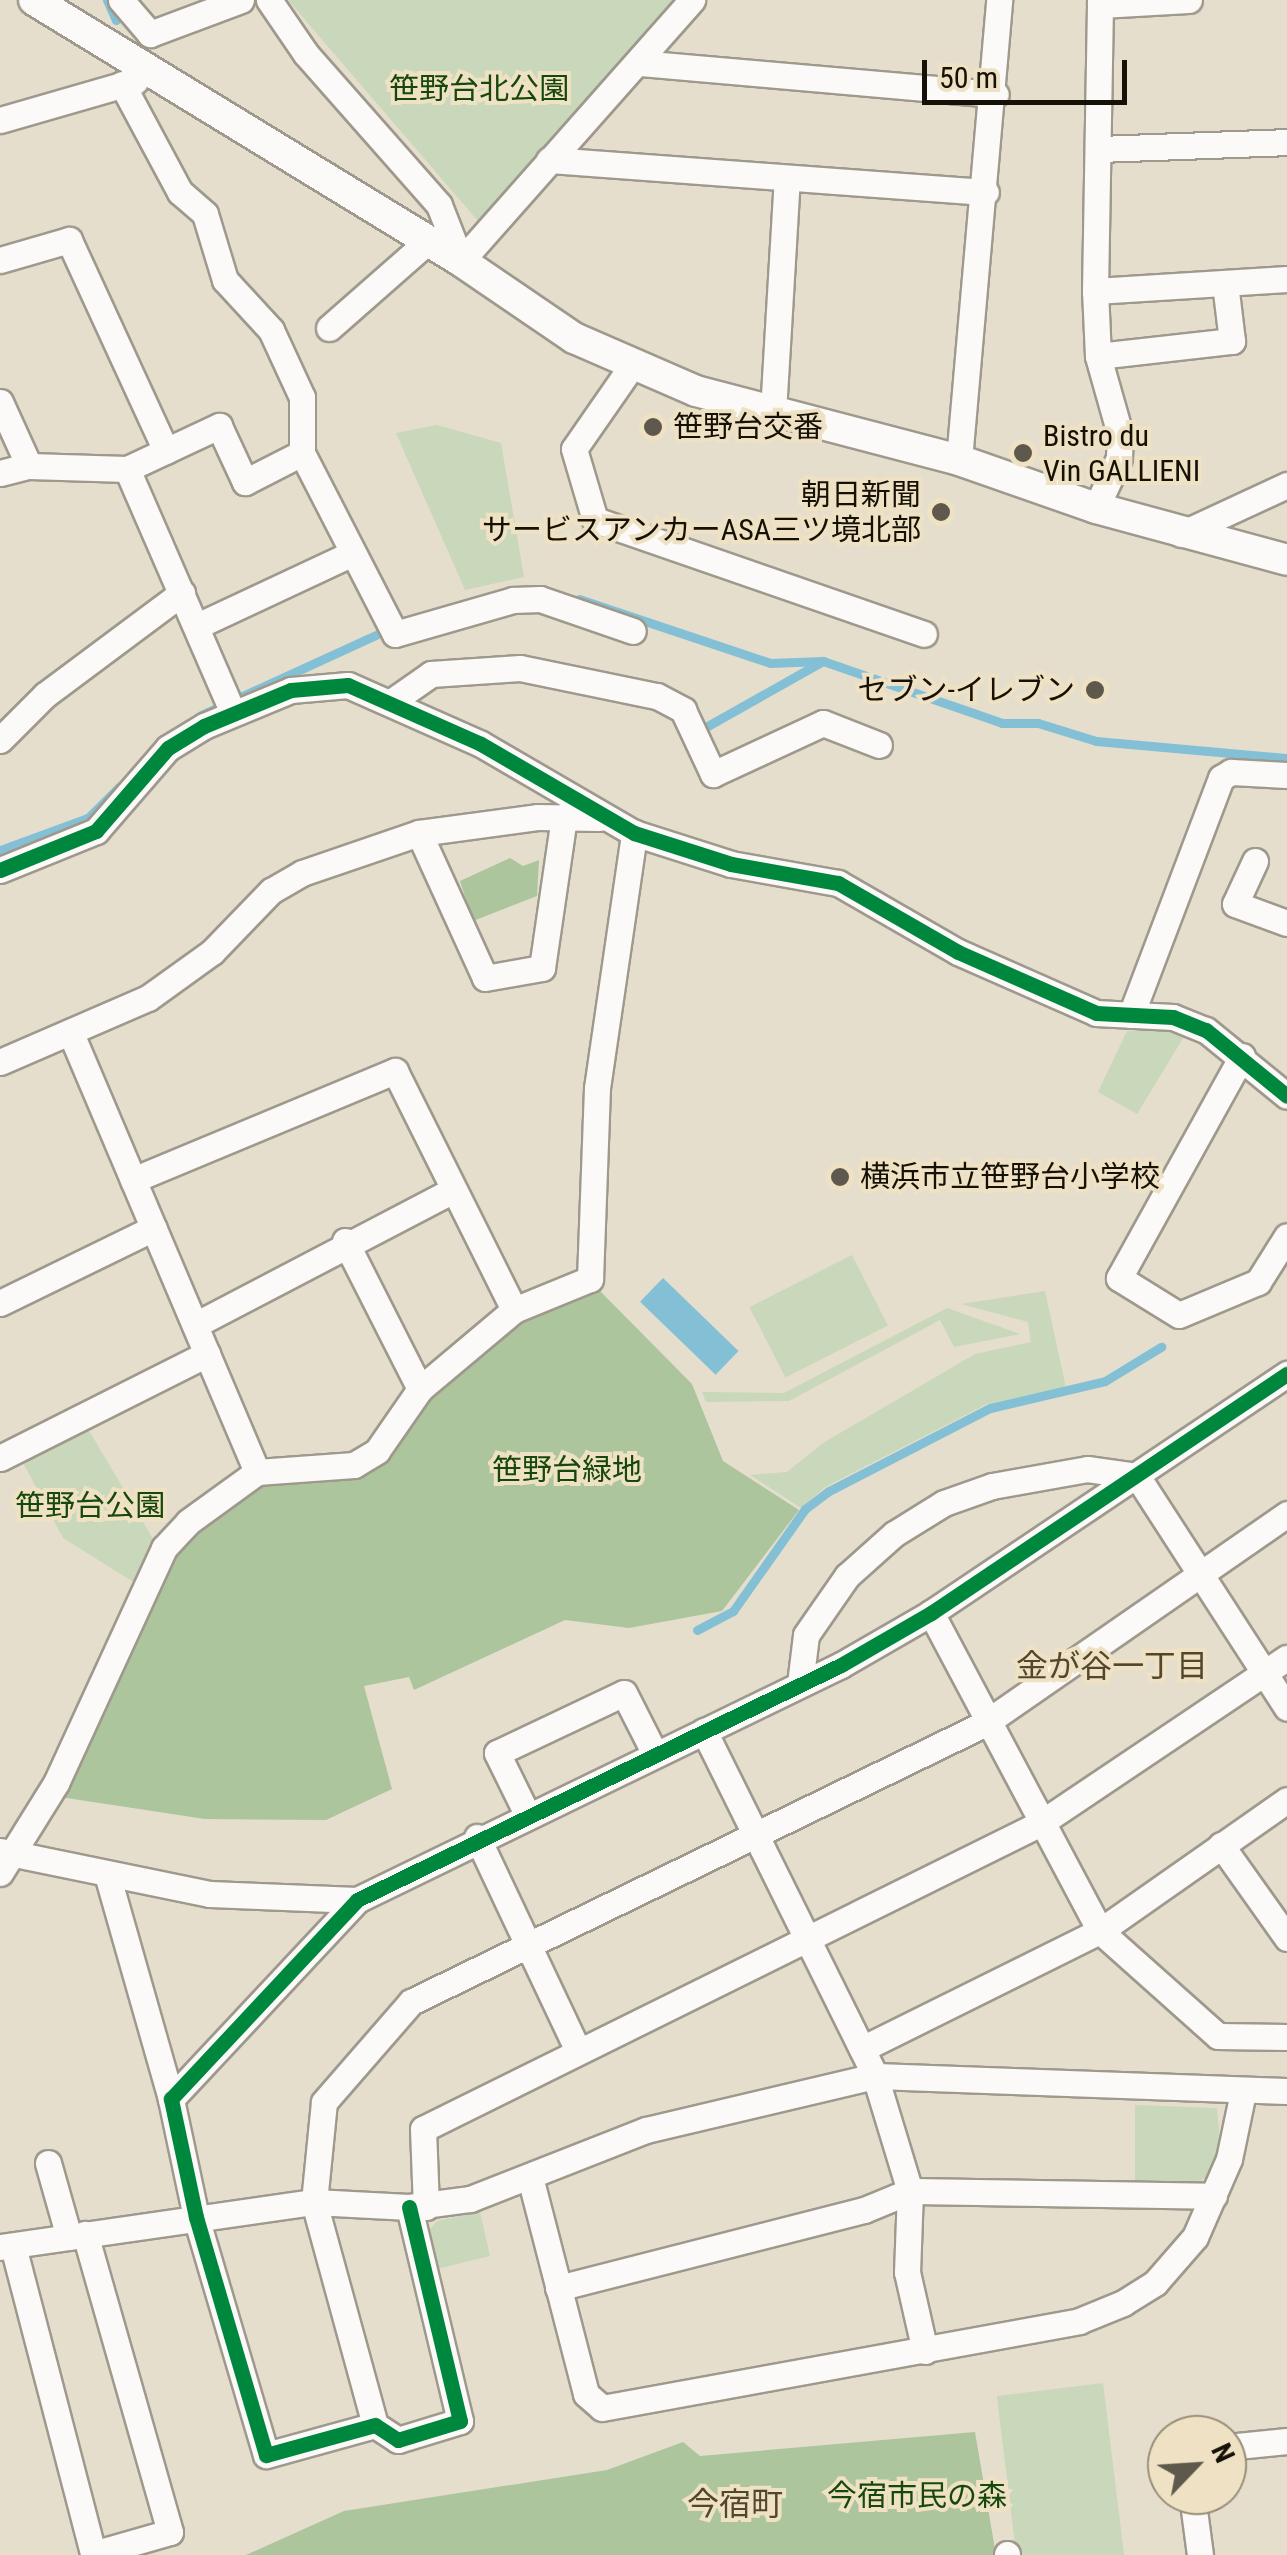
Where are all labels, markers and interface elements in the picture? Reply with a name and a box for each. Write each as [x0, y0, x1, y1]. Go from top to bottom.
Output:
scale bar [927, 40, 1132, 102]
text: 50 m [939, 60, 998, 95]
park label: 笹野台北公園 [389, 71, 569, 107]
place label: 笹野台交番 [673, 409, 823, 445]
marker: 笹野台交番 [642, 416, 664, 438]
place label: Bistro du Vin GALLIENI [1043, 418, 1200, 488]
marker: Bistro du Vin GALLIENI [1012, 442, 1034, 464]
place label: 朝日新聞 サービスアンカーASA三ツ境北部 [481, 477, 921, 548]
marker: 朝日新聞 サービスアンカーASA三ツ境北部 [930, 501, 952, 523]
place label: セブン-イレブン [858, 672, 1075, 708]
marker: セブン-イレブン [1084, 679, 1106, 701]
place label: 横浜市立笹野台小学校 [860, 1159, 1160, 1195]
marker: 横浜市立笹野台小学校 [829, 1166, 851, 1188]
park label: 笹野台緑地 [492, 1452, 642, 1488]
park label: 笹野台公園 [15, 1488, 165, 1524]
district label: 金が谷一丁目 [1016, 1647, 1208, 1685]
north arrow [1147, 2415, 1247, 2515]
text: N [1204, 2438, 1241, 2468]
park label: 今宿市民の森 [827, 2478, 1007, 2514]
district label: 今宿町 [687, 2485, 783, 2523]

